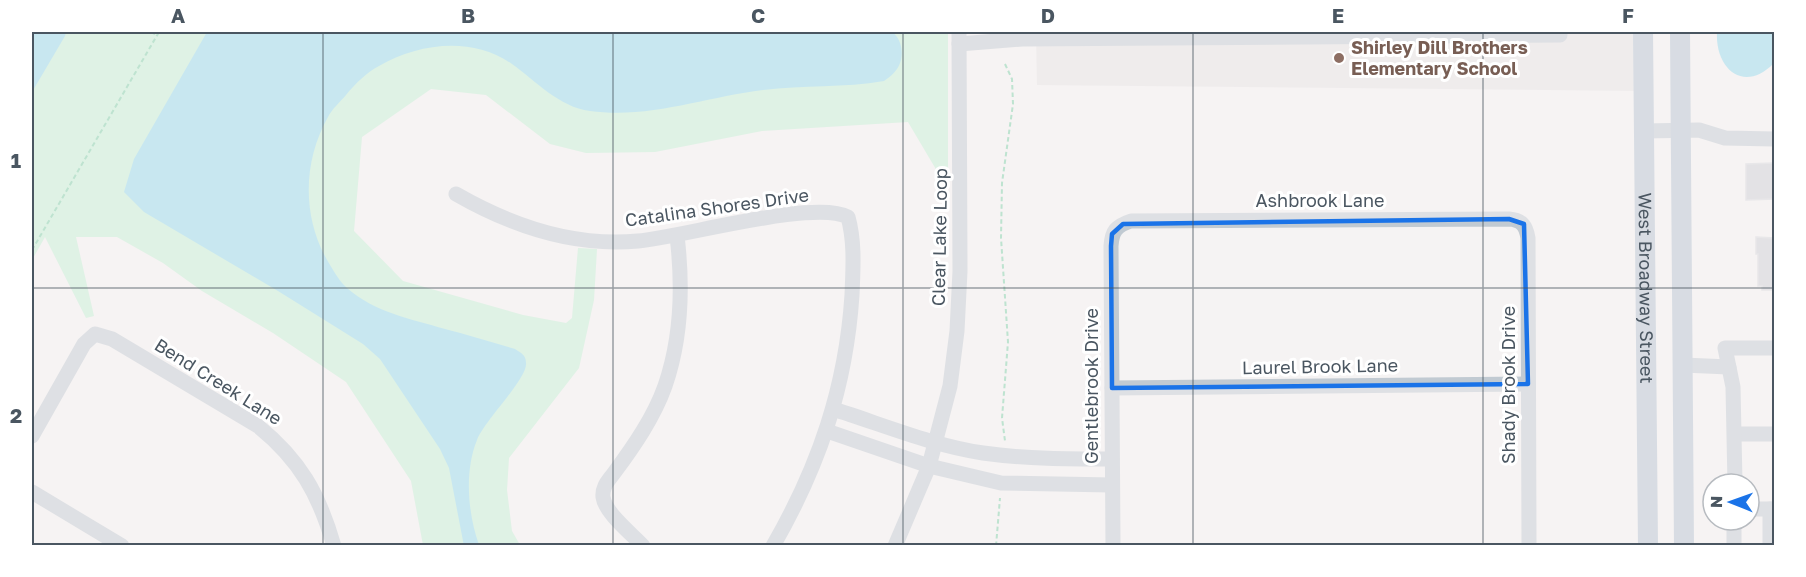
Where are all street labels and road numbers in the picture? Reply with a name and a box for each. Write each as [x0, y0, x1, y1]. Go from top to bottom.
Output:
street label: Clear Lake Loop [927, 168, 951, 306]
street label: Catalina Shores Drive [624, 183, 810, 231]
street label: Ashbrook Lane [1256, 189, 1384, 211]
street label: West Broadway Street [1635, 192, 1658, 384]
street label: Shady Brook Drive [1497, 306, 1519, 464]
street label: Gentlebrook Drive [1080, 308, 1102, 464]
street label: Bend Creek Lane [151, 333, 286, 429]
street label: Laurel Brook Lane [1242, 354, 1398, 378]

